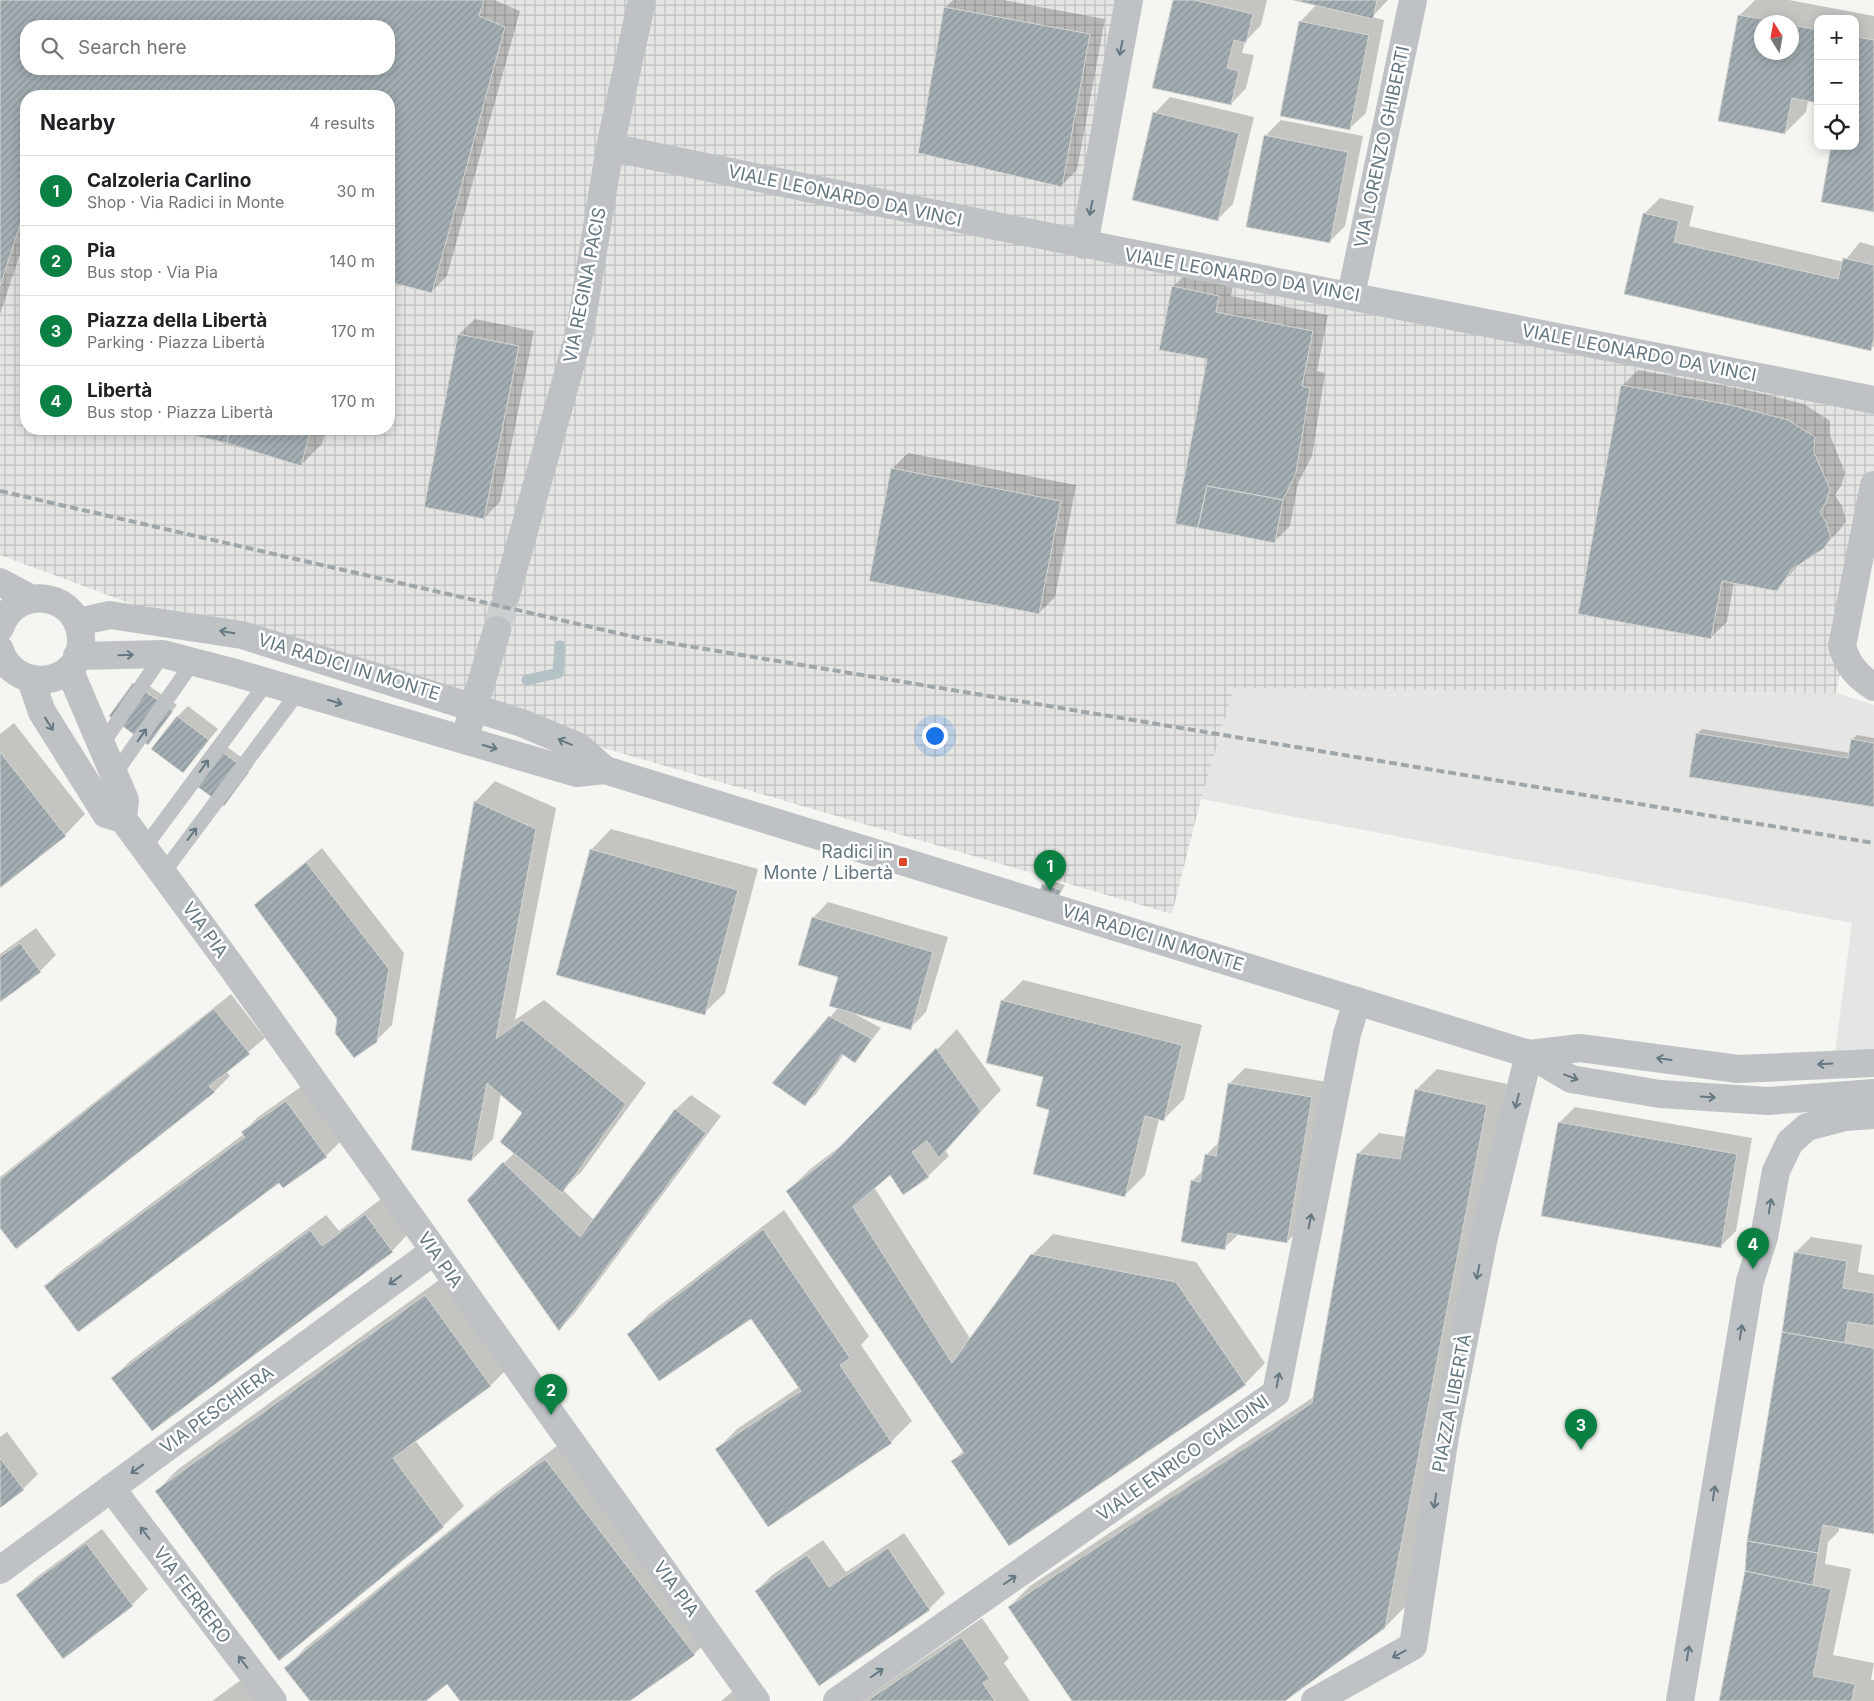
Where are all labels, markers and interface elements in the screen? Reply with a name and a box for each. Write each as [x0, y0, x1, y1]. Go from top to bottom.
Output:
north arrow [1754, 15, 1799, 60]
map controls [1814, 15, 1859, 150]
button: + [1814, 15, 1859, 60]
search box [20, 20, 395, 75]
icon: search [38, 34, 66, 62]
text: Search here [78, 36, 187, 59]
one-way arrow [1115, 40, 1125, 56]
street label: VIA LORENZO GHIBERTI [1350, 44, 1413, 250]
button: − [1814, 60, 1859, 105]
button: locate [1814, 105, 1859, 150]
text: Nearby [40, 110, 115, 135]
text: 4 results [310, 113, 375, 133]
street label: VIALE LEONARDO DA VINCI [726, 160, 964, 231]
text: Calzoleria Carlino [87, 169, 251, 192]
text: 1 [53, 181, 59, 201]
text: 30 m [337, 181, 375, 201]
text: Shop · Via Radici in Monte [87, 192, 284, 212]
one-way arrow [1085, 199, 1095, 215]
street label: VIA REGINA PACIS [559, 205, 610, 364]
text: Pia [87, 239, 116, 262]
street label: VIALE LEONARDO DA VINCI [1123, 243, 1361, 306]
text: 2 [51, 251, 61, 271]
text: 140 m [330, 251, 375, 271]
text: Bus stop · Via Pia [87, 262, 218, 282]
text: Piazza della Libertà [87, 309, 267, 332]
street label: VIALE LEONARDO DA VINCI [1520, 319, 1758, 386]
text: 3 [51, 321, 61, 341]
text: 170 m [331, 321, 375, 341]
text: Parking · Piazza Libertà [87, 332, 265, 352]
text: Libertà [87, 379, 152, 402]
text: 4 [51, 391, 61, 411]
text: 170 m [331, 391, 375, 411]
text: Bus stop · Piazza Libertà [87, 402, 273, 422]
one-way arrow [219, 627, 235, 637]
street label: VIA RADICI IN MONTE [256, 629, 443, 704]
one-way arrow [118, 651, 134, 660]
one-way arrow [326, 697, 342, 707]
one-way arrow [45, 717, 55, 731]
your location [922, 723, 948, 749]
one-way arrow [137, 728, 147, 742]
one-way arrow [558, 736, 573, 746]
one-way arrow [482, 743, 498, 753]
one-way arrow [199, 760, 210, 774]
one-way arrow [186, 828, 197, 841]
place label: Radici in Monte / Libertà [763, 841, 893, 883]
pin: 1 [1034, 850, 1066, 891]
marker: Radici in Monte / Libertà [897, 856, 909, 868]
street label: VIA PIA [178, 898, 233, 962]
street label: VIA RADICI IN MONTE [1060, 900, 1247, 975]
one-way arrow [1656, 1054, 1672, 1064]
one-way arrow [1818, 1060, 1834, 1069]
one-way arrow [1563, 1073, 1578, 1082]
one-way arrow [1512, 1092, 1521, 1108]
one-way arrow [1700, 1093, 1716, 1102]
one-way arrow [1765, 1198, 1775, 1214]
one-way arrow [1305, 1213, 1315, 1229]
street label: VIA PIA [414, 1228, 467, 1292]
pin: 4 [1737, 1228, 1769, 1269]
one-way arrow [1472, 1263, 1482, 1279]
one-way arrow [389, 1274, 402, 1285]
one-way arrow [1737, 1325, 1747, 1341]
street label: PIAZZA LIBERTÀ [1427, 1332, 1475, 1474]
street label: VIA PESCHIERA [156, 1361, 277, 1458]
one-way arrow [1274, 1373, 1283, 1389]
pin: 2 [535, 1374, 567, 1415]
street label: VIALE ENRICO CIALDINI [1093, 1390, 1273, 1525]
pin: 3 [1565, 1409, 1597, 1450]
one-way arrow [130, 1464, 144, 1474]
one-way arrow [1710, 1485, 1720, 1501]
one-way arrow [1430, 1493, 1440, 1509]
one-way arrow [140, 1526, 150, 1540]
street label: VIA FERRERO [149, 1542, 236, 1647]
street label: VIA PIA [649, 1557, 704, 1621]
one-way arrow [1003, 1575, 1017, 1585]
one-way arrow [1683, 1645, 1693, 1661]
one-way arrow [1392, 1649, 1407, 1659]
one-way arrow [238, 1655, 248, 1669]
one-way arrow [870, 1668, 884, 1678]

